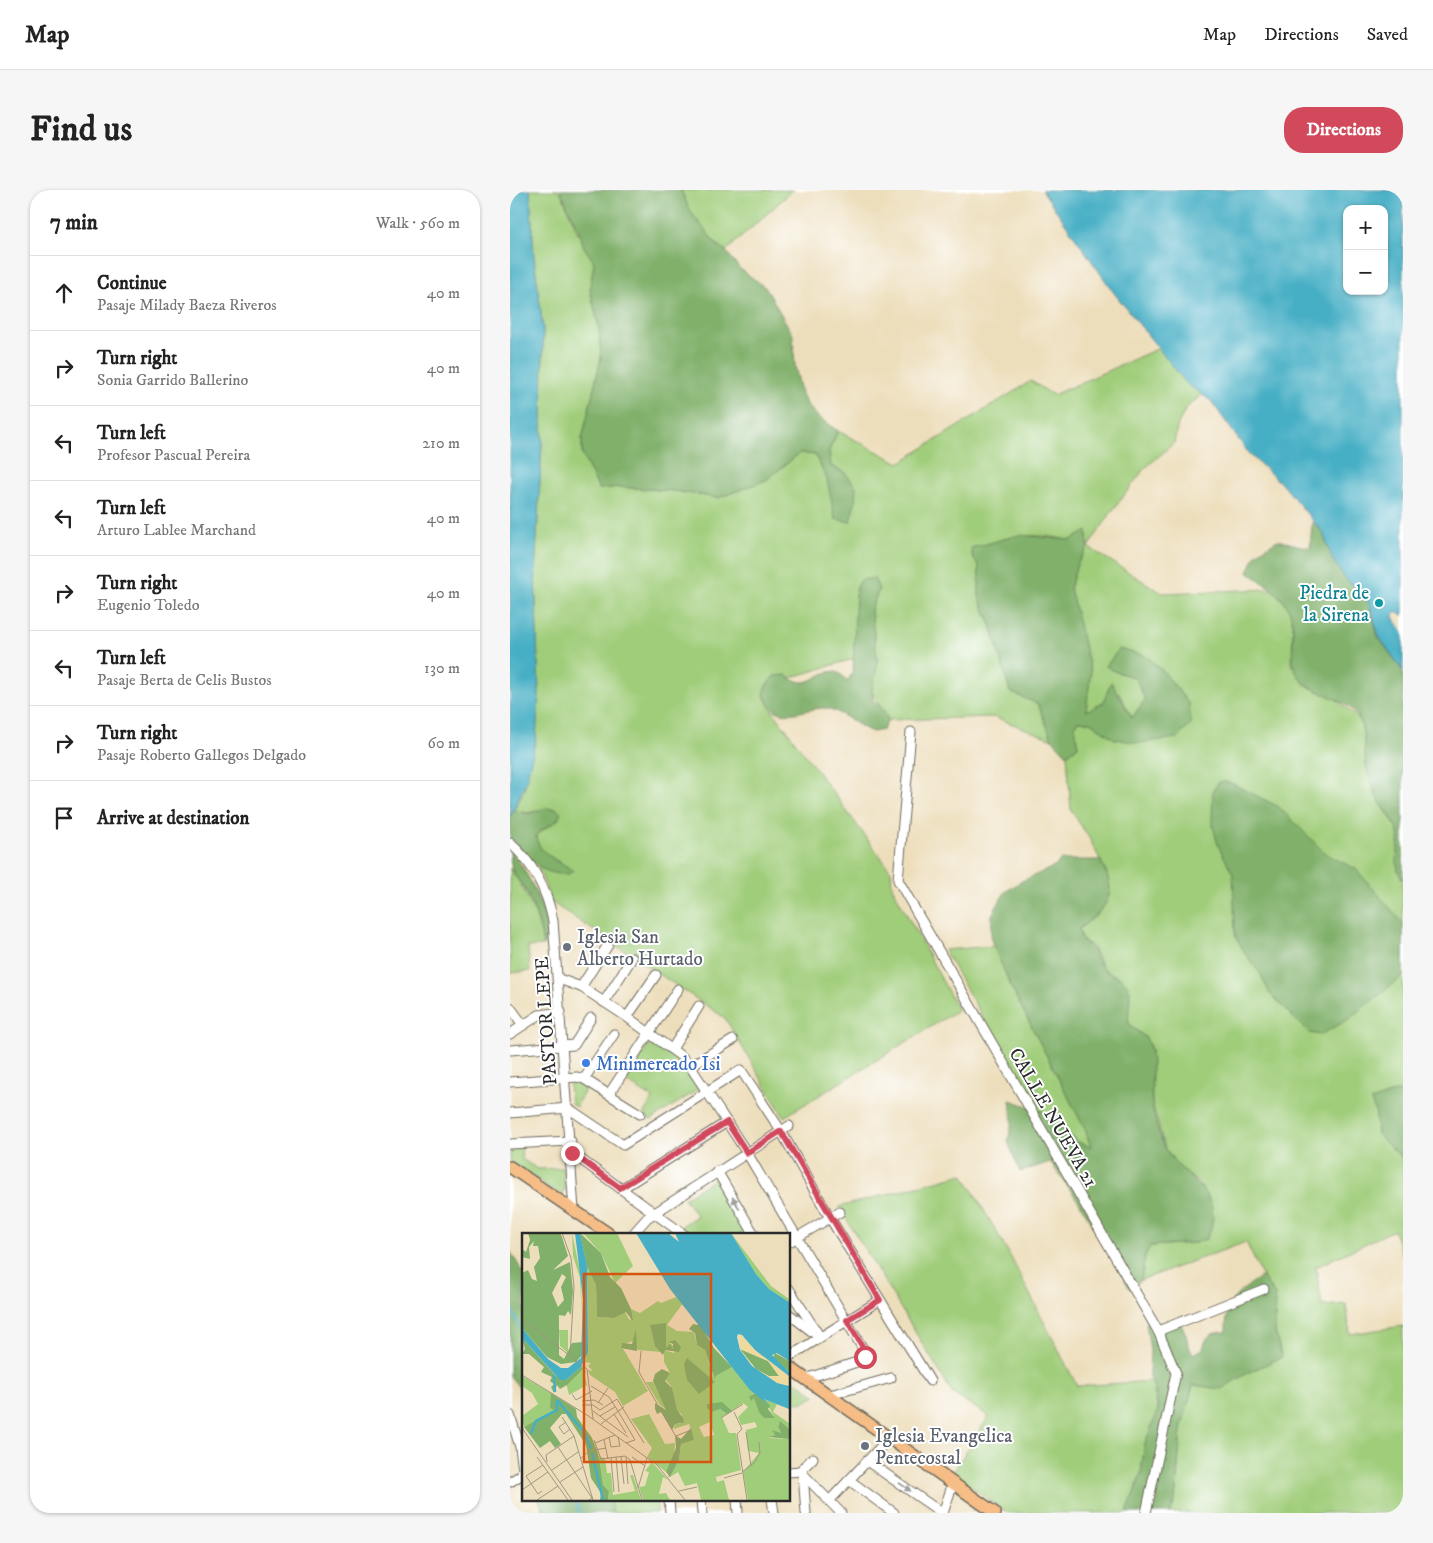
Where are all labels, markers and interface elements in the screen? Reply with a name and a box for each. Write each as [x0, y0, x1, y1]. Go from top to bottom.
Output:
text: Map [25, 20, 69, 50]
text: Map [1203, 24, 1236, 46]
text: Directions [1264, 24, 1339, 46]
text: Saved [1367, 24, 1408, 46]
button: Directions [1284, 107, 1403, 153]
text: Find us [30, 108, 132, 152]
map controls [1343, 205, 1388, 295]
button: + [1343, 205, 1388, 250]
text: 7 min [50, 210, 98, 236]
text: Walk · 560 m [376, 213, 460, 233]
button: − [1343, 250, 1388, 295]
text: Continue [97, 272, 167, 295]
icon: ahead [50, 279, 78, 307]
text: 40 m [427, 283, 460, 303]
text: Pasaje Milady Baeza Riveros [97, 295, 277, 315]
text: Turn right [97, 347, 177, 370]
icon: right [50, 354, 78, 382]
text: 40 m [427, 358, 460, 378]
text: Sonia Garrido Ballerino [97, 370, 248, 390]
text: Turn left [97, 422, 166, 445]
icon: left [50, 429, 78, 457]
text: 210 m [422, 433, 460, 453]
text: Profesor Pascual Pereira [97, 445, 250, 465]
text: Turn left [97, 497, 166, 520]
icon: left [50, 504, 78, 532]
text: 40 m [427, 508, 460, 528]
text: Arturo Lablee Marchand [97, 520, 256, 540]
text: Turn right [97, 572, 177, 595]
icon: right [50, 579, 78, 607]
place label: Piedra de la Sirena [1299, 582, 1369, 627]
text: 40 m [427, 583, 460, 603]
text: Eugenio Toledo [97, 595, 199, 615]
marker: Piedra de la Sirena [1373, 597, 1385, 609]
text: Turn left [97, 647, 166, 670]
icon: left [50, 654, 78, 682]
text: 130 m [424, 658, 460, 678]
text: Pasaje Berta de Celis Bustos [97, 670, 272, 690]
text: Turn right [97, 722, 177, 745]
icon: right [50, 729, 78, 757]
text: 60 m [428, 733, 460, 753]
text: Pasaje Roberto Gallegos Delgado [97, 745, 306, 765]
icon: arrive [50, 804, 78, 832]
text: Arrive at destination [97, 807, 249, 830]
place label: Iglesia San Alberto Hurtado [577, 926, 703, 971]
marker: Iglesia San Alberto Hurtado [561, 941, 573, 953]
street label: PASTOR LEPE [531, 956, 562, 1086]
street label: CALLE NUEVA 21 [1003, 1044, 1102, 1192]
place label: Minimercado Isi [596, 1053, 720, 1076]
marker: Minimercado Isi [580, 1057, 592, 1069]
route end [561, 1142, 584, 1165]
one-way arrow [731, 1196, 740, 1209]
inset map [522, 1233, 790, 1500]
route start [854, 1346, 877, 1369]
place label: Iglesia Evangelica Pentecostal [875, 1425, 1012, 1470]
marker: Iglesia Evangelica Pentecostal [859, 1440, 871, 1452]
one-way arrow [898, 1482, 912, 1492]

